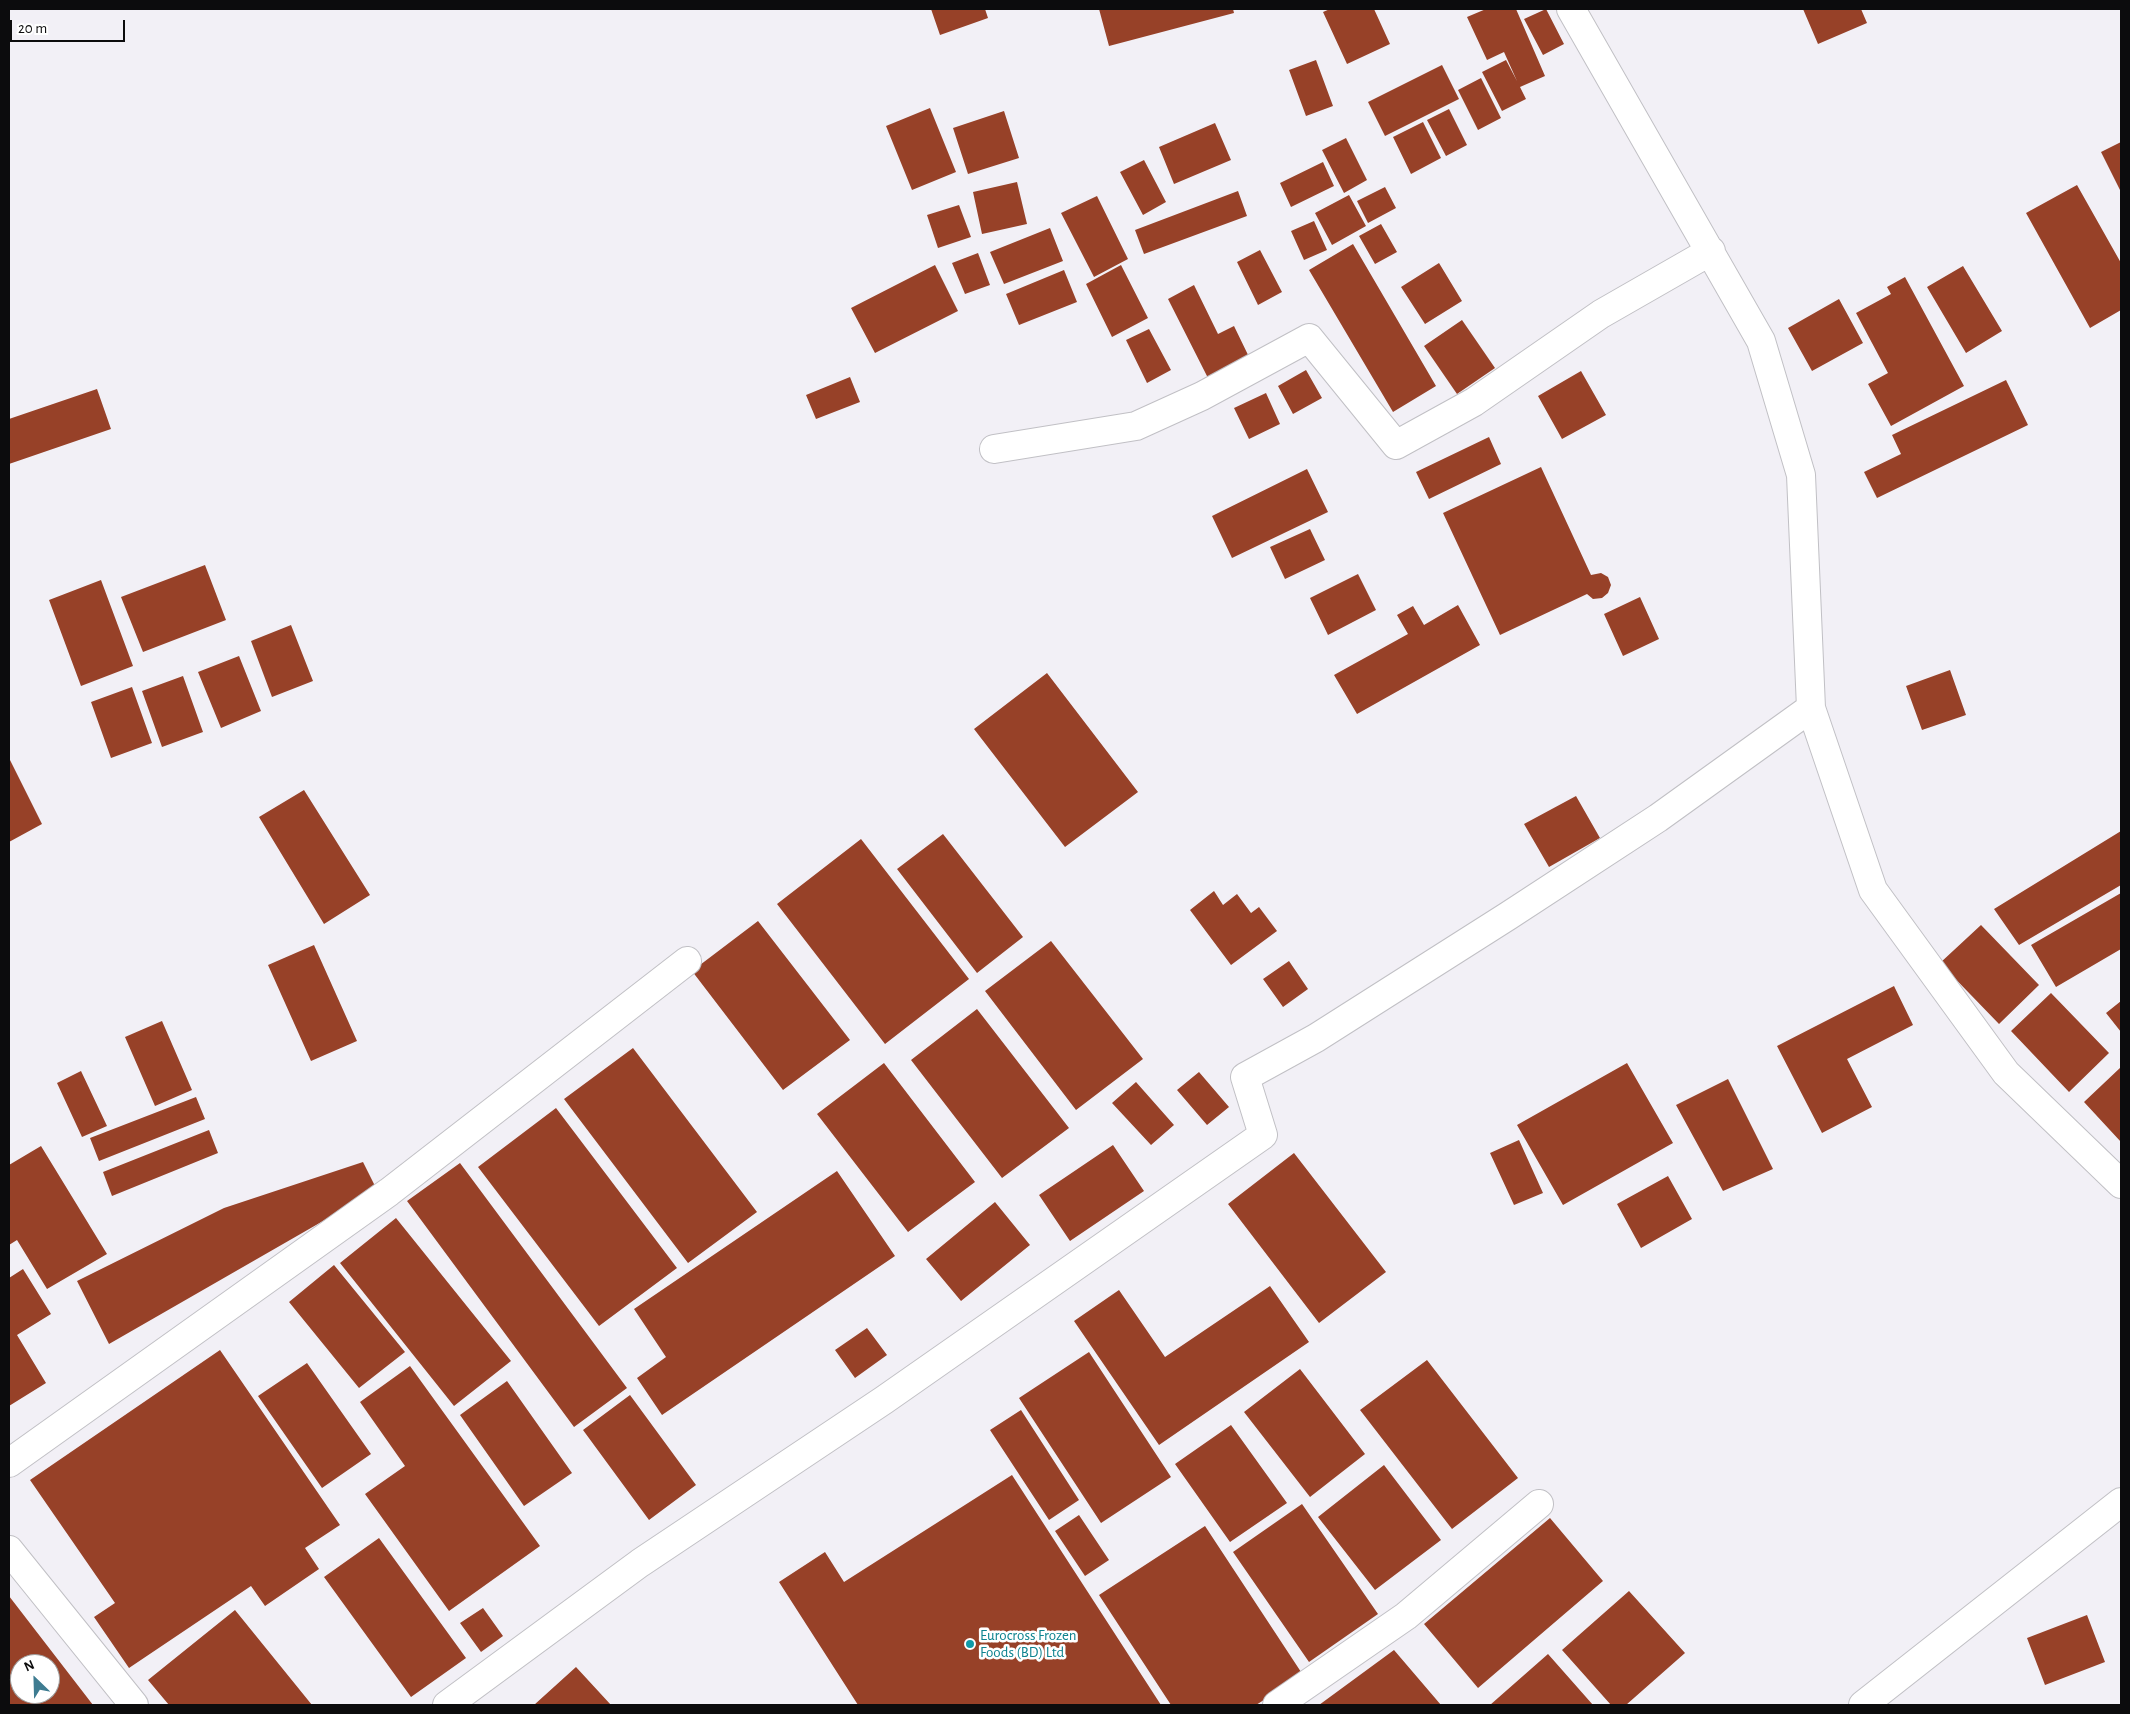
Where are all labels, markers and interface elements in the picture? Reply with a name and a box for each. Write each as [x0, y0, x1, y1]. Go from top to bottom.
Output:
scale bar [12, 10, 128, 42]
text: 20 m [18, 21, 47, 36]
place label: Eurocross Frozen Foods (BD) Ltd [980, 1626, 1077, 1661]
marker: Eurocross Frozen Foods (BD) Ltd [964, 1638, 976, 1650]
north arrow [10, 1654, 60, 1704]
text: N [22, 1658, 37, 1675]

